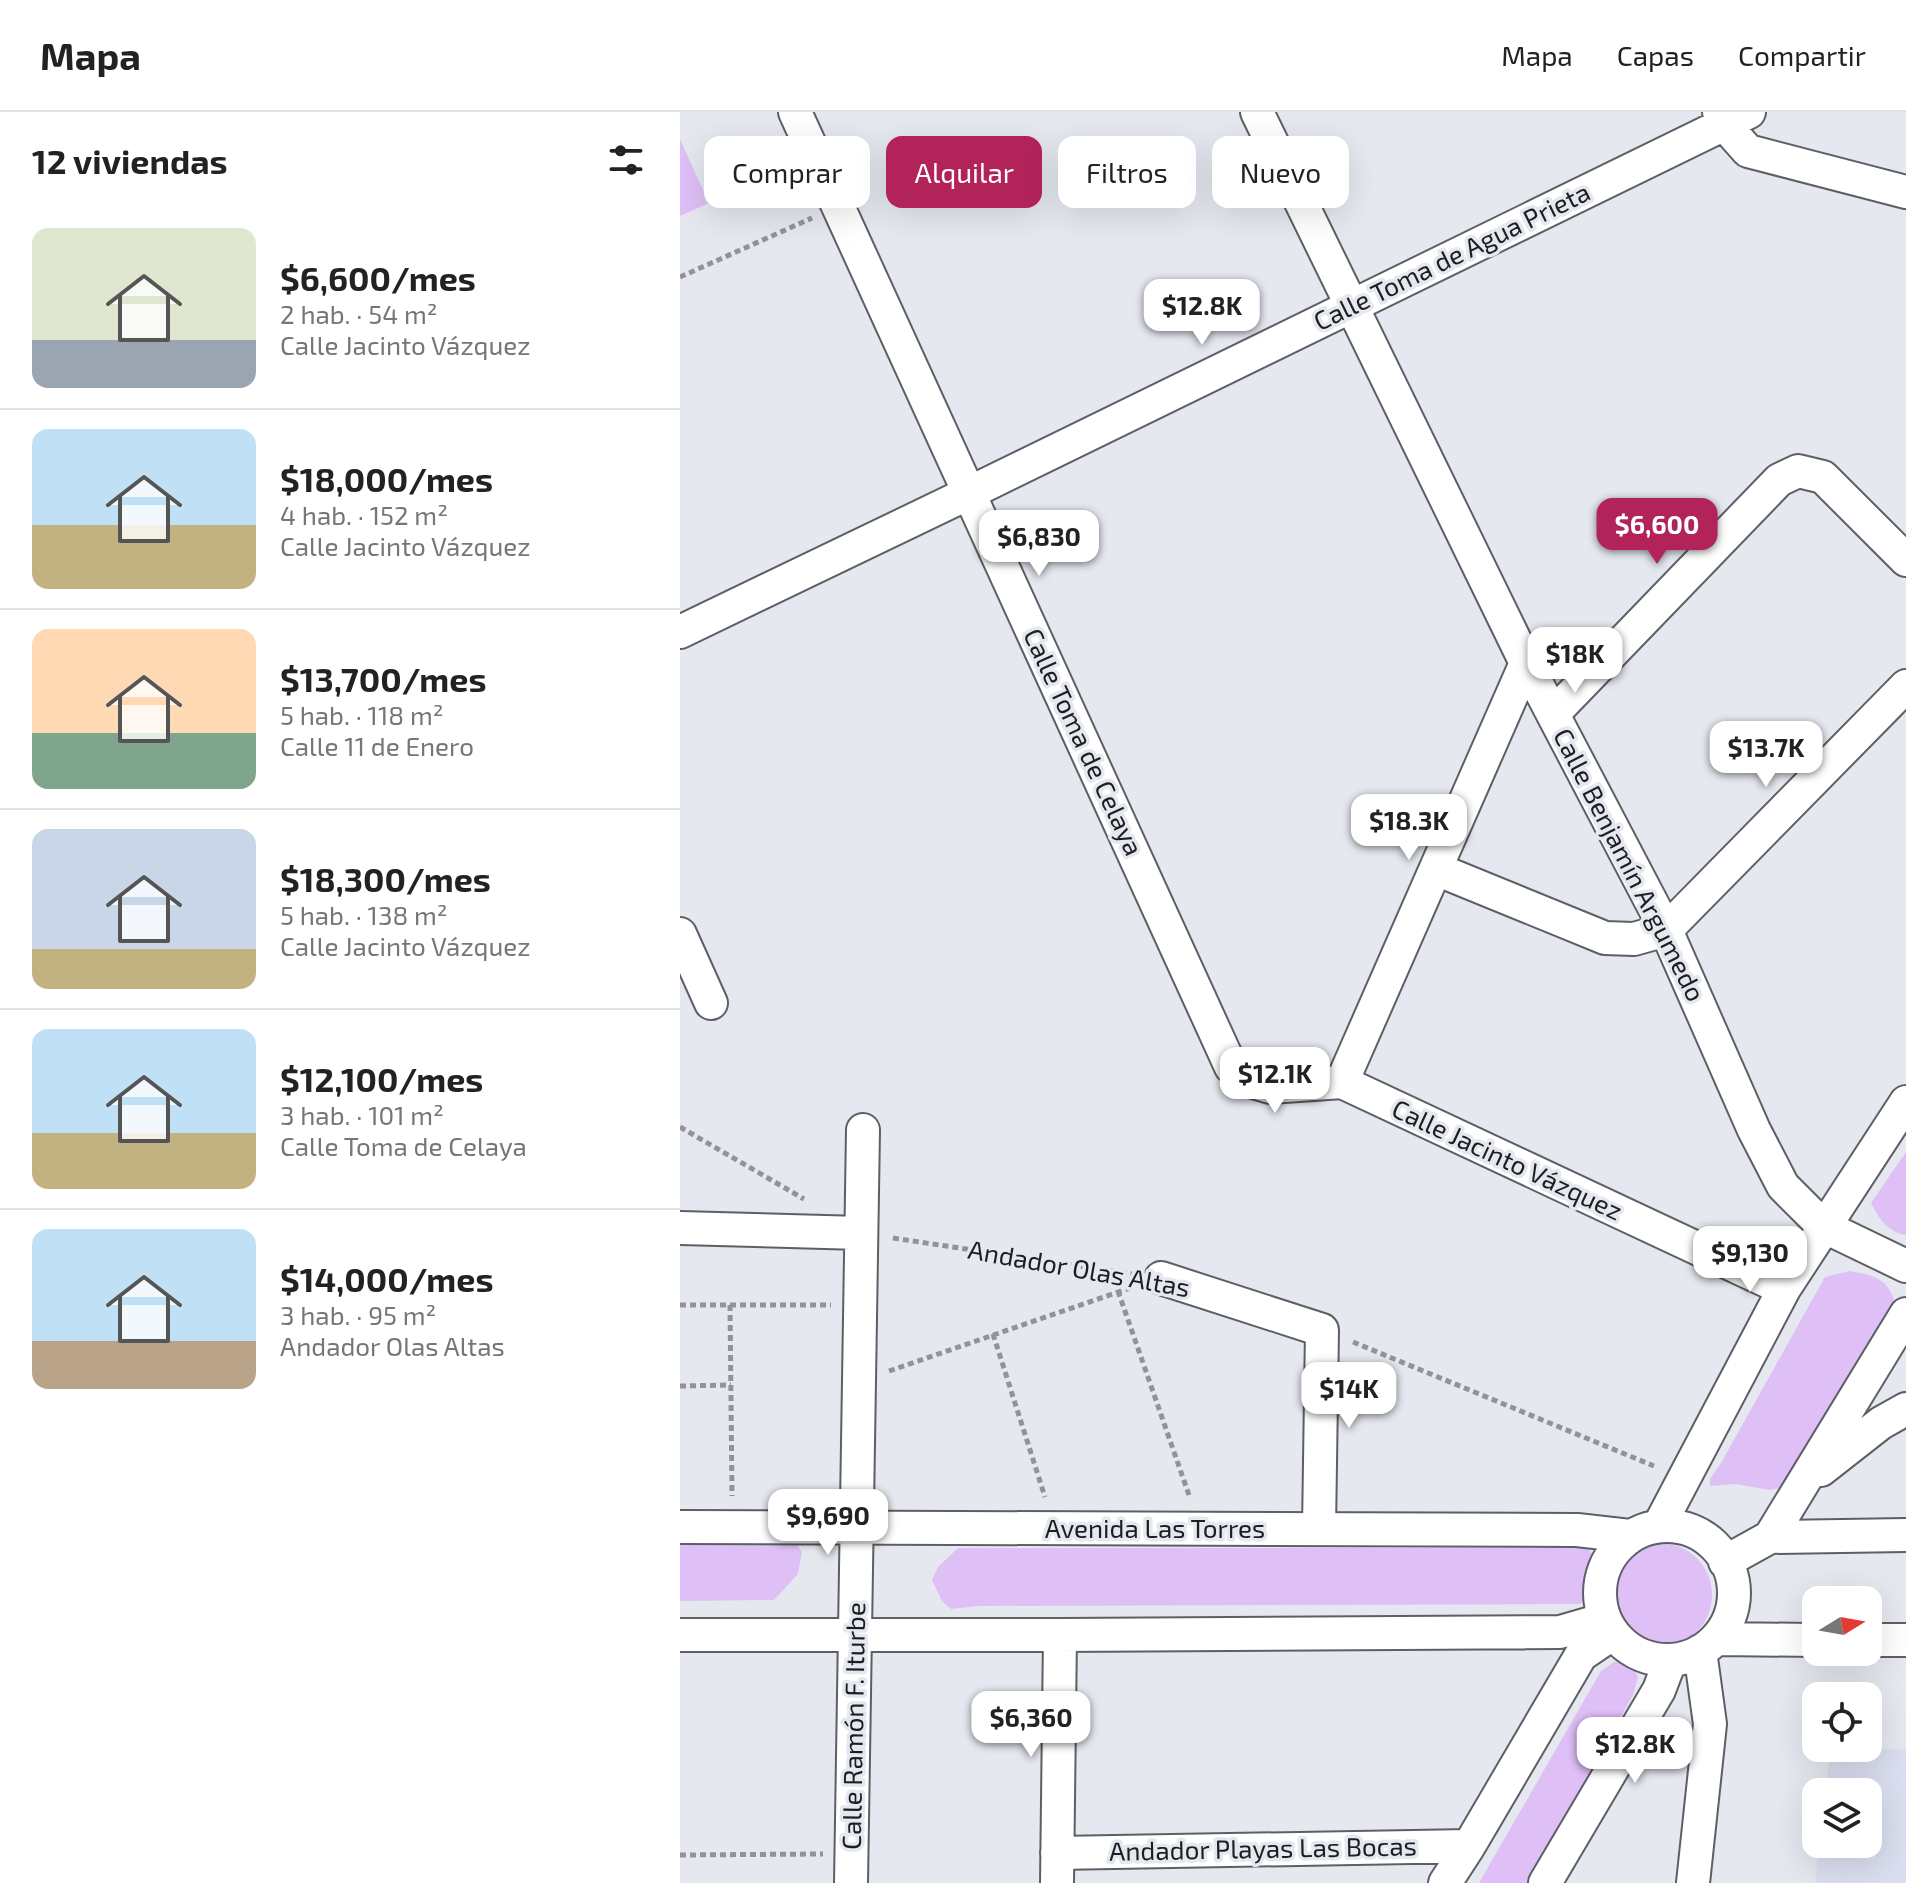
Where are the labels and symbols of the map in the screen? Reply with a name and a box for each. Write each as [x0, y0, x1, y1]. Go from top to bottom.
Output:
street label: Calle Toma de Agua Prieta [1308, 175, 1595, 336]
pin: $12.8K [1137, 279, 1267, 347]
pin: $6,600 [1592, 498, 1722, 566]
pin: $6,830 [974, 510, 1104, 578]
street label: Calle Toma de Celaya [1018, 623, 1151, 860]
pin: $18K [1528, 627, 1622, 695]
pin: $13.7K [1701, 721, 1831, 789]
street label: Calle Benjamín Argumedo [1548, 723, 1713, 1006]
pin: $18.3K [1344, 794, 1474, 862]
pin: $12.1K [1210, 1047, 1340, 1115]
street label: Calle Jacinto Vázquez [1388, 1092, 1628, 1226]
pin: $9,130 [1685, 1226, 1815, 1294]
street label: Andador Olas Altas [966, 1233, 1193, 1302]
pin: $14K [1302, 1362, 1396, 1430]
pin: $9,690 [763, 1489, 893, 1557]
street label: Avenida Las Torres [1045, 1512, 1265, 1543]
north arrow [1802, 1586, 1882, 1666]
street label: Calle Ramón F. Iturbe [835, 1602, 870, 1850]
pin: $6,360 [966, 1691, 1096, 1759]
pin: $12.8K [1570, 1717, 1700, 1785]
street label: Andador Playas Las Bocas [1109, 1829, 1417, 1866]

